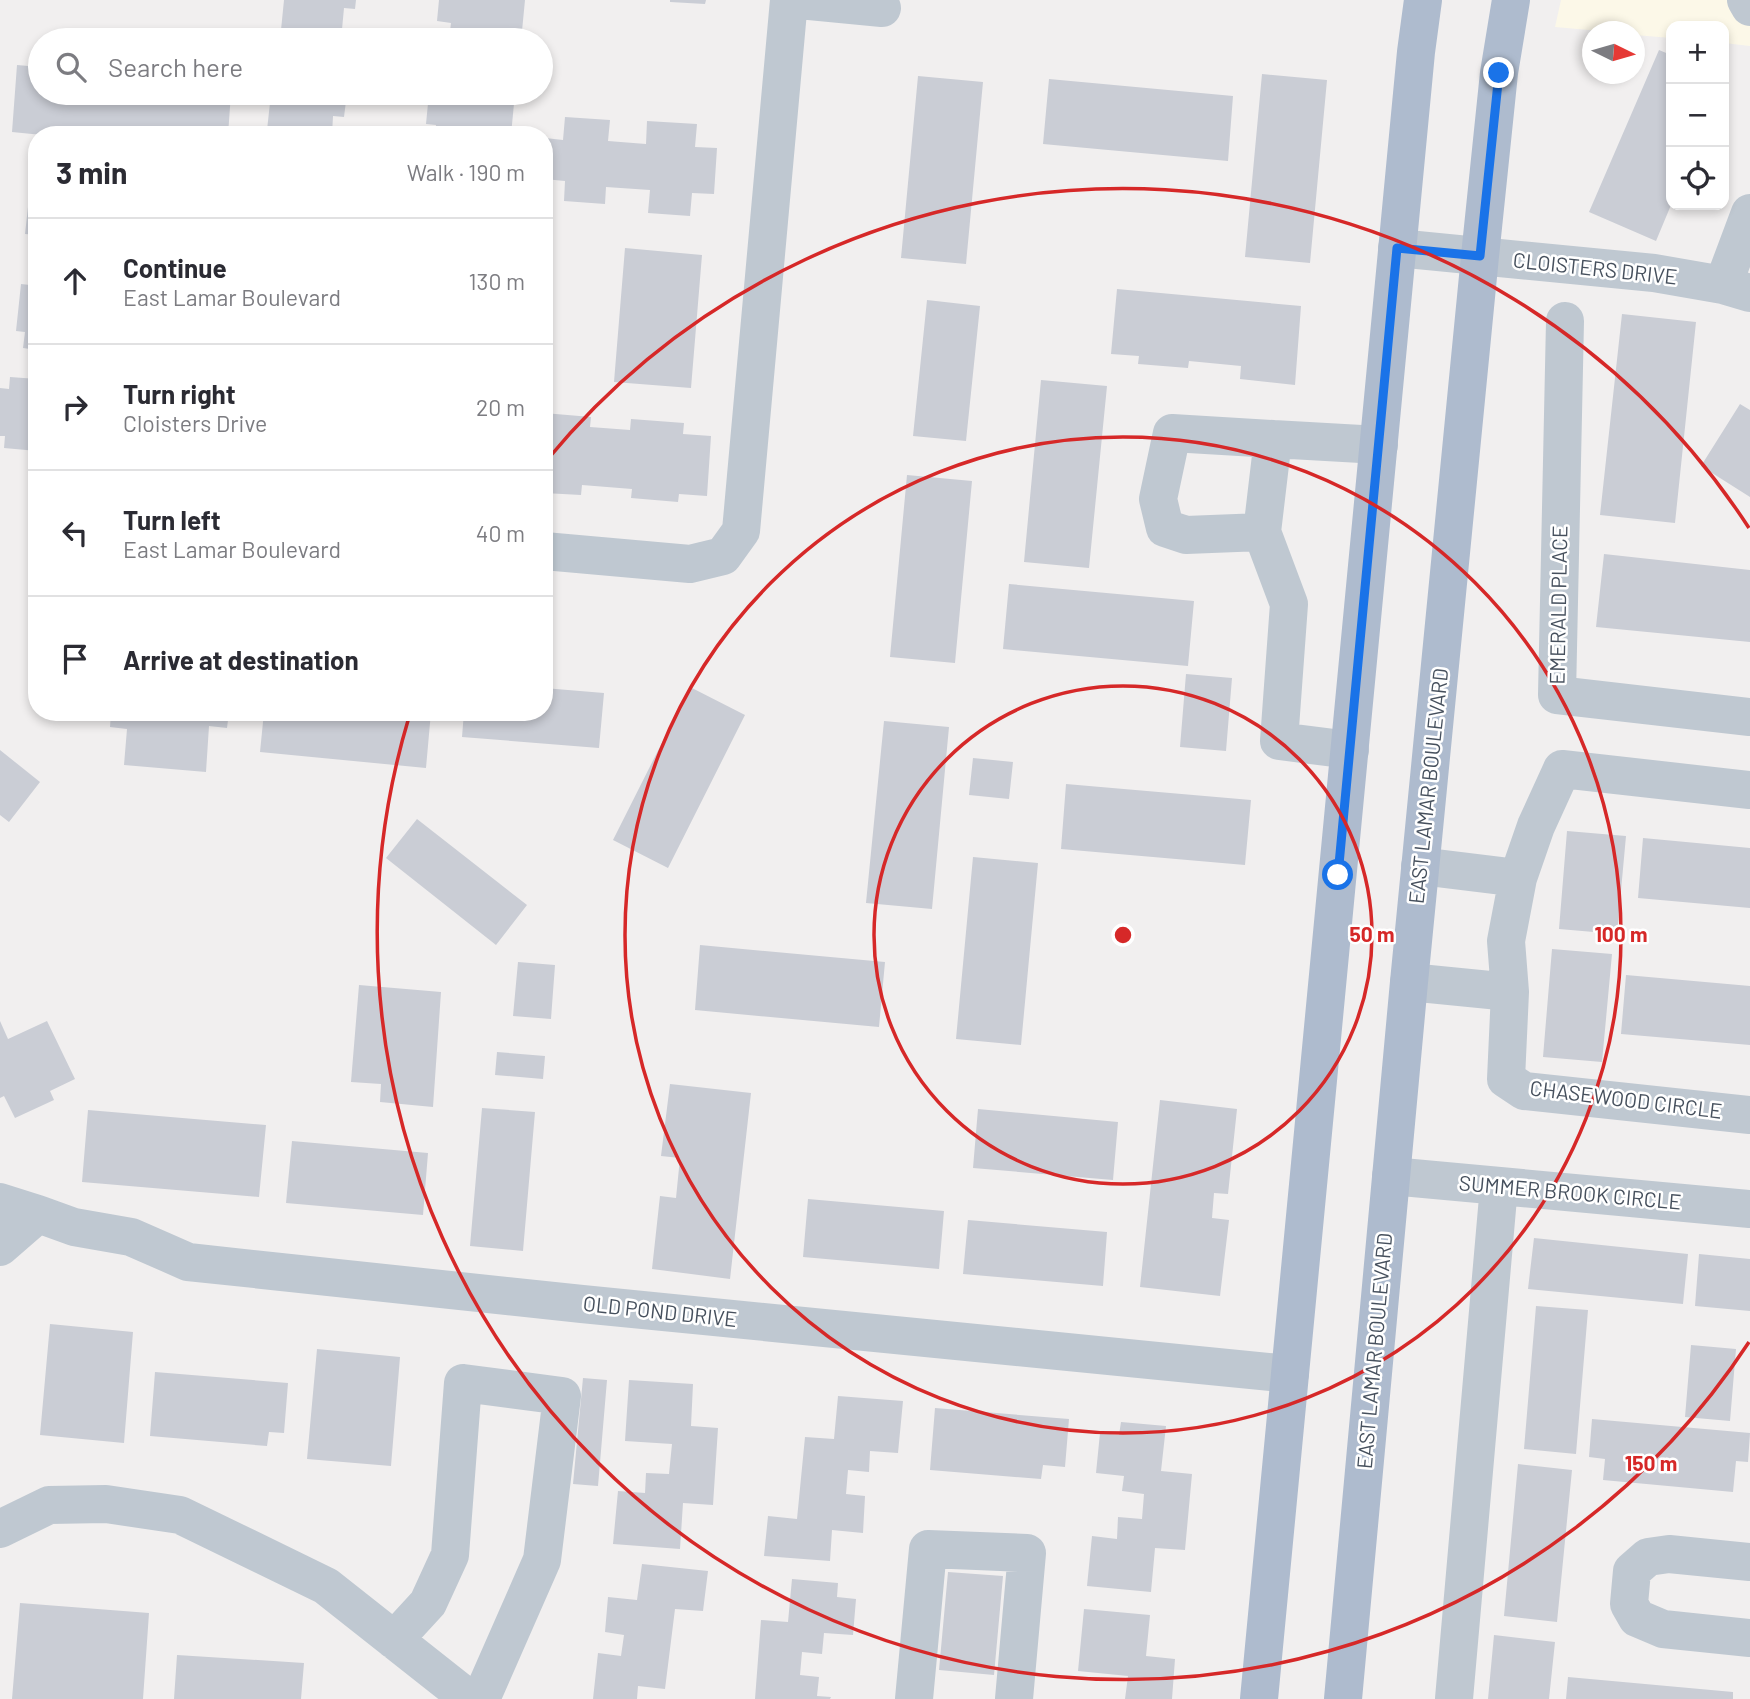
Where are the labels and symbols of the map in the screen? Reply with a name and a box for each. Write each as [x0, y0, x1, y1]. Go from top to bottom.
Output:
north arrow [1582, 21, 1645, 84]
route end [1483, 57, 1514, 88]
street label: CLOISTERS DRIVE [1512, 246, 1678, 289]
street label: EMERALD PLACE [1544, 525, 1571, 685]
street label: EAST LAMAR BOULEVARD [1403, 667, 1452, 905]
route start [1322, 859, 1353, 890]
text: 50 m [1349, 921, 1395, 946]
text: 100 m [1594, 921, 1648, 946]
centre of rings [1111, 923, 1135, 947]
street label: CHASEWOOD CIRCLE [1529, 1074, 1724, 1123]
street label: SUMMER BROOK CIRCLE [1458, 1169, 1682, 1214]
street label: EAST LAMAR BOULEVARD [1351, 1232, 1396, 1470]
street label: OLD POND DRIVE [582, 1290, 738, 1331]
text: 150 m [1625, 1450, 1677, 1475]

